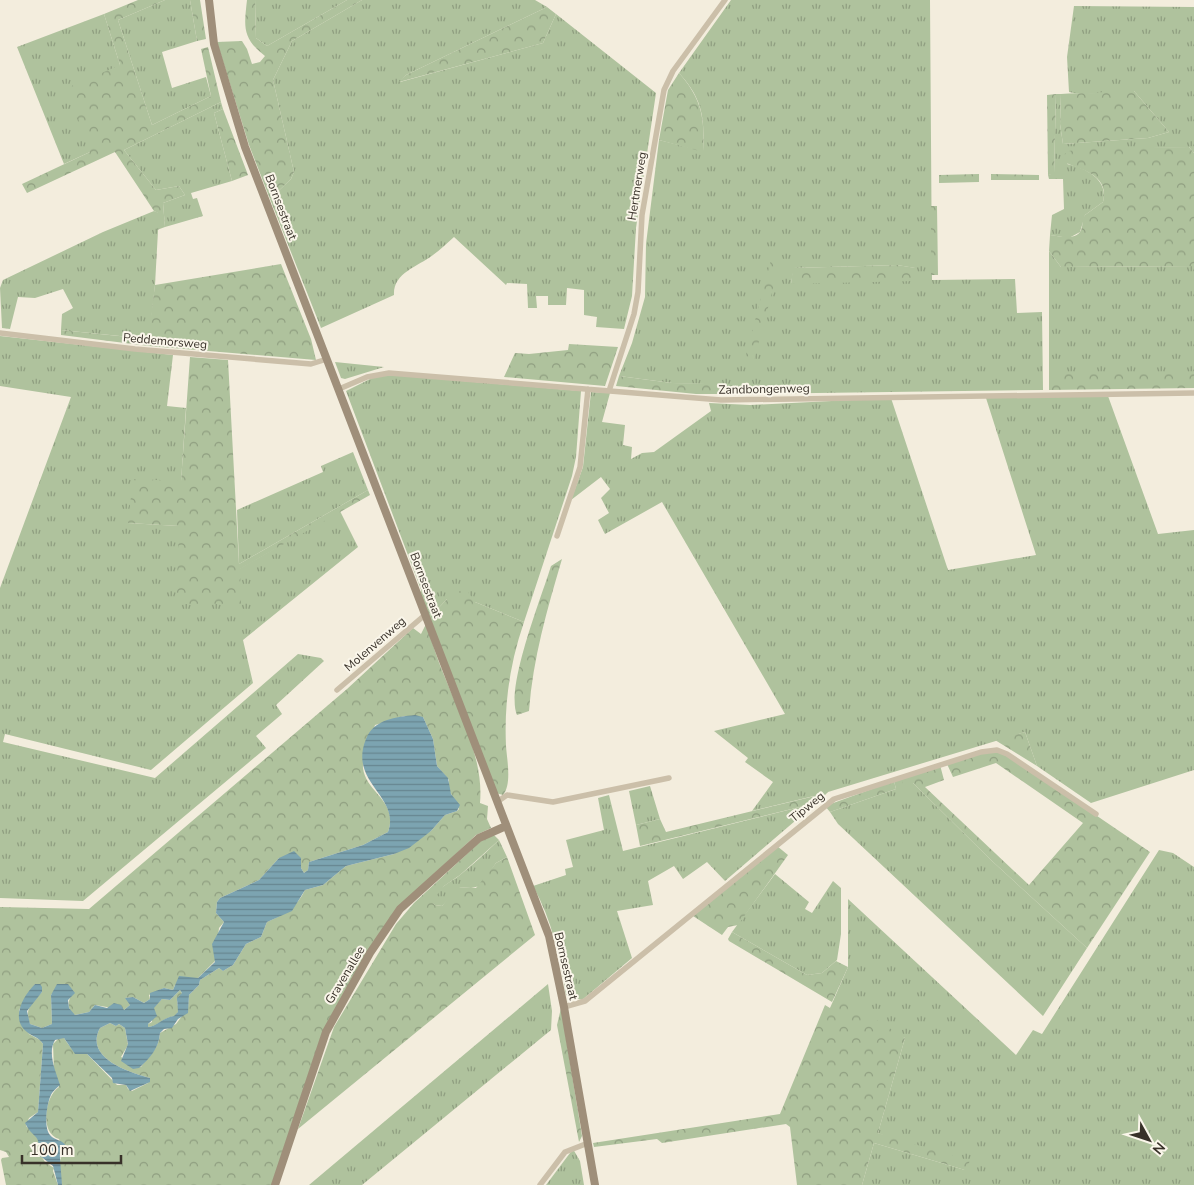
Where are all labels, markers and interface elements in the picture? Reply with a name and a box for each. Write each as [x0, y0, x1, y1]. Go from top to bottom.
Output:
street label: Hertmerweg [624, 151, 650, 221]
street label: Bornsestraat [261, 172, 301, 243]
street label: Peddemorsweg [122, 329, 208, 353]
street label: Zandbongenweg [718, 380, 810, 398]
street label: Bornsestraat [406, 550, 446, 621]
street label: Molenvenweg [341, 613, 409, 675]
street label: Tipweg [786, 788, 828, 826]
street label: Bornsestraat [550, 931, 582, 1002]
street label: Gravenallee [321, 943, 369, 1007]
north arrow [1124, 1115, 1174, 1165]
scale bar [22, 1132, 121, 1164]
text: N [1148, 1138, 1169, 1158]
text: 100 m [30, 1140, 74, 1160]

